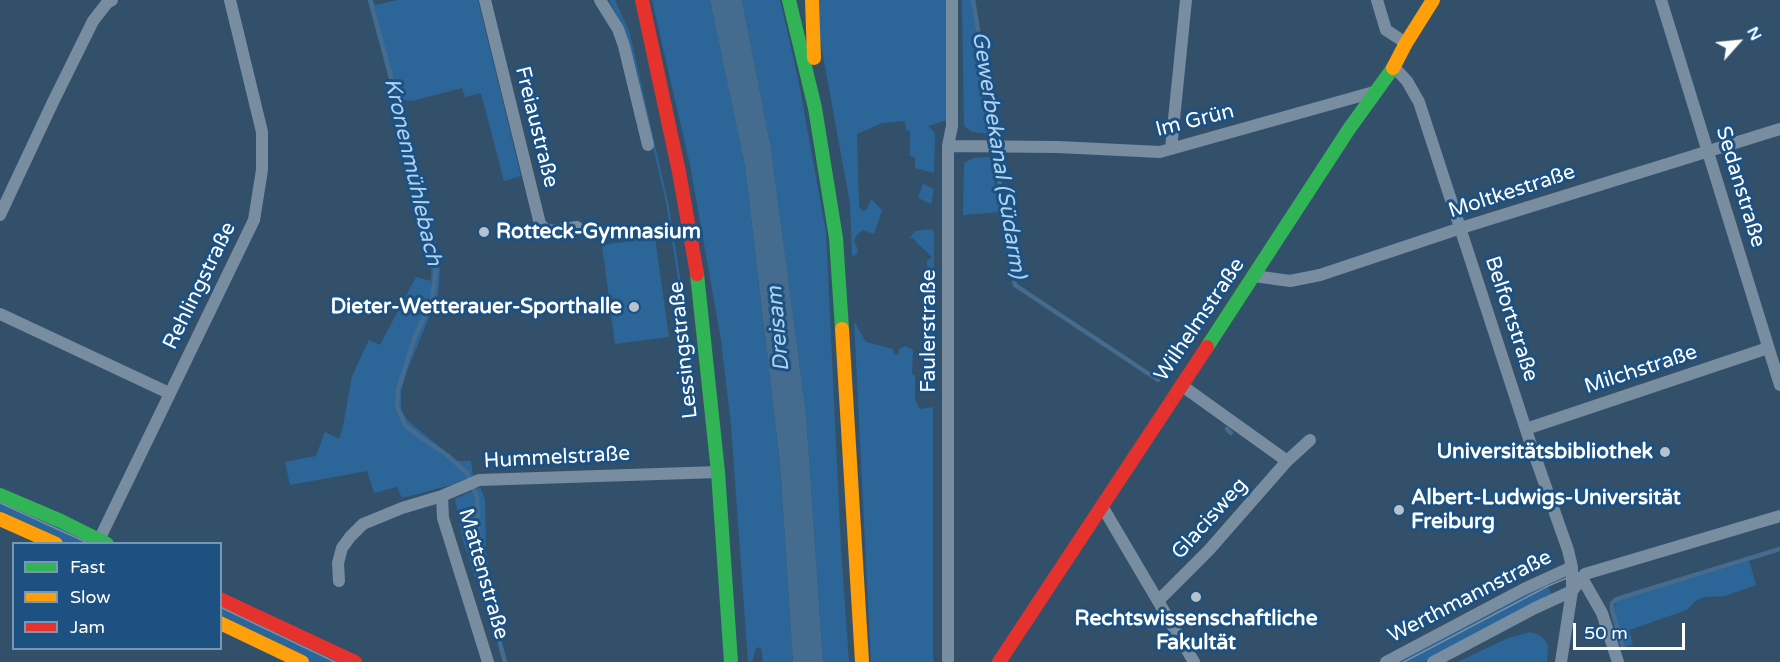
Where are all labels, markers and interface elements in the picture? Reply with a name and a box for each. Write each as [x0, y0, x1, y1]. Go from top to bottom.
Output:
north arrow [1708, 12, 1768, 72]
text: N [1742, 24, 1766, 44]
water label: Gewerbekanal (Südarm) [965, 30, 1031, 280]
street label: Freiaustraße [509, 64, 563, 190]
water label: Kronenmühlebach [378, 76, 446, 268]
street label: Im Grün [1153, 99, 1237, 143]
street label: Sedanstraße [1710, 123, 1770, 251]
street label: Moltkestraße [1445, 160, 1579, 224]
street label: Rehlingstraße [158, 218, 242, 354]
place label: Rotteck-Gymnasium [496, 219, 701, 245]
marker: Rotteck-Gymnasium [477, 225, 491, 239]
street label: Belfortstraße [1479, 253, 1543, 385]
street label: Wilhelmstraße [1150, 254, 1250, 386]
street label: Faulerstraße [916, 269, 942, 393]
street label: Lessingstraße [664, 280, 704, 420]
water label: Dreisam [762, 285, 796, 373]
place label: Dieter-Wetterauer-Sporthalle [331, 294, 622, 320]
marker: Dieter-Wetterauer-Sporthalle [627, 300, 641, 314]
street label: Milchstraße [1581, 340, 1701, 400]
place label: Universitätsbibliothek [1437, 439, 1653, 465]
street label: Hummelstraße [483, 442, 631, 474]
marker: Universitätsbibliothek [1658, 445, 1672, 459]
street label: Glacisweg [1167, 473, 1253, 565]
place label: Albert-Ludwigs-Universität Freiburg [1411, 485, 1681, 535]
marker: Albert-Ludwigs-Universität Freiburg [1392, 503, 1406, 517]
street label: Mattenstraße [452, 506, 514, 642]
legend [12, 542, 222, 650]
street label: Werthmannstraße [1384, 545, 1556, 649]
text: Fast [70, 556, 105, 578]
text: Slow [70, 586, 111, 608]
marker: Rechtswissenschaftliche Fakultät [1189, 590, 1203, 604]
place label: Rechtswissenschaftliche Fakultät [1074, 606, 1318, 656]
scale bar [1576, 611, 1688, 649]
text: Jam [70, 616, 105, 638]
text: 50 m [1584, 622, 1628, 644]

